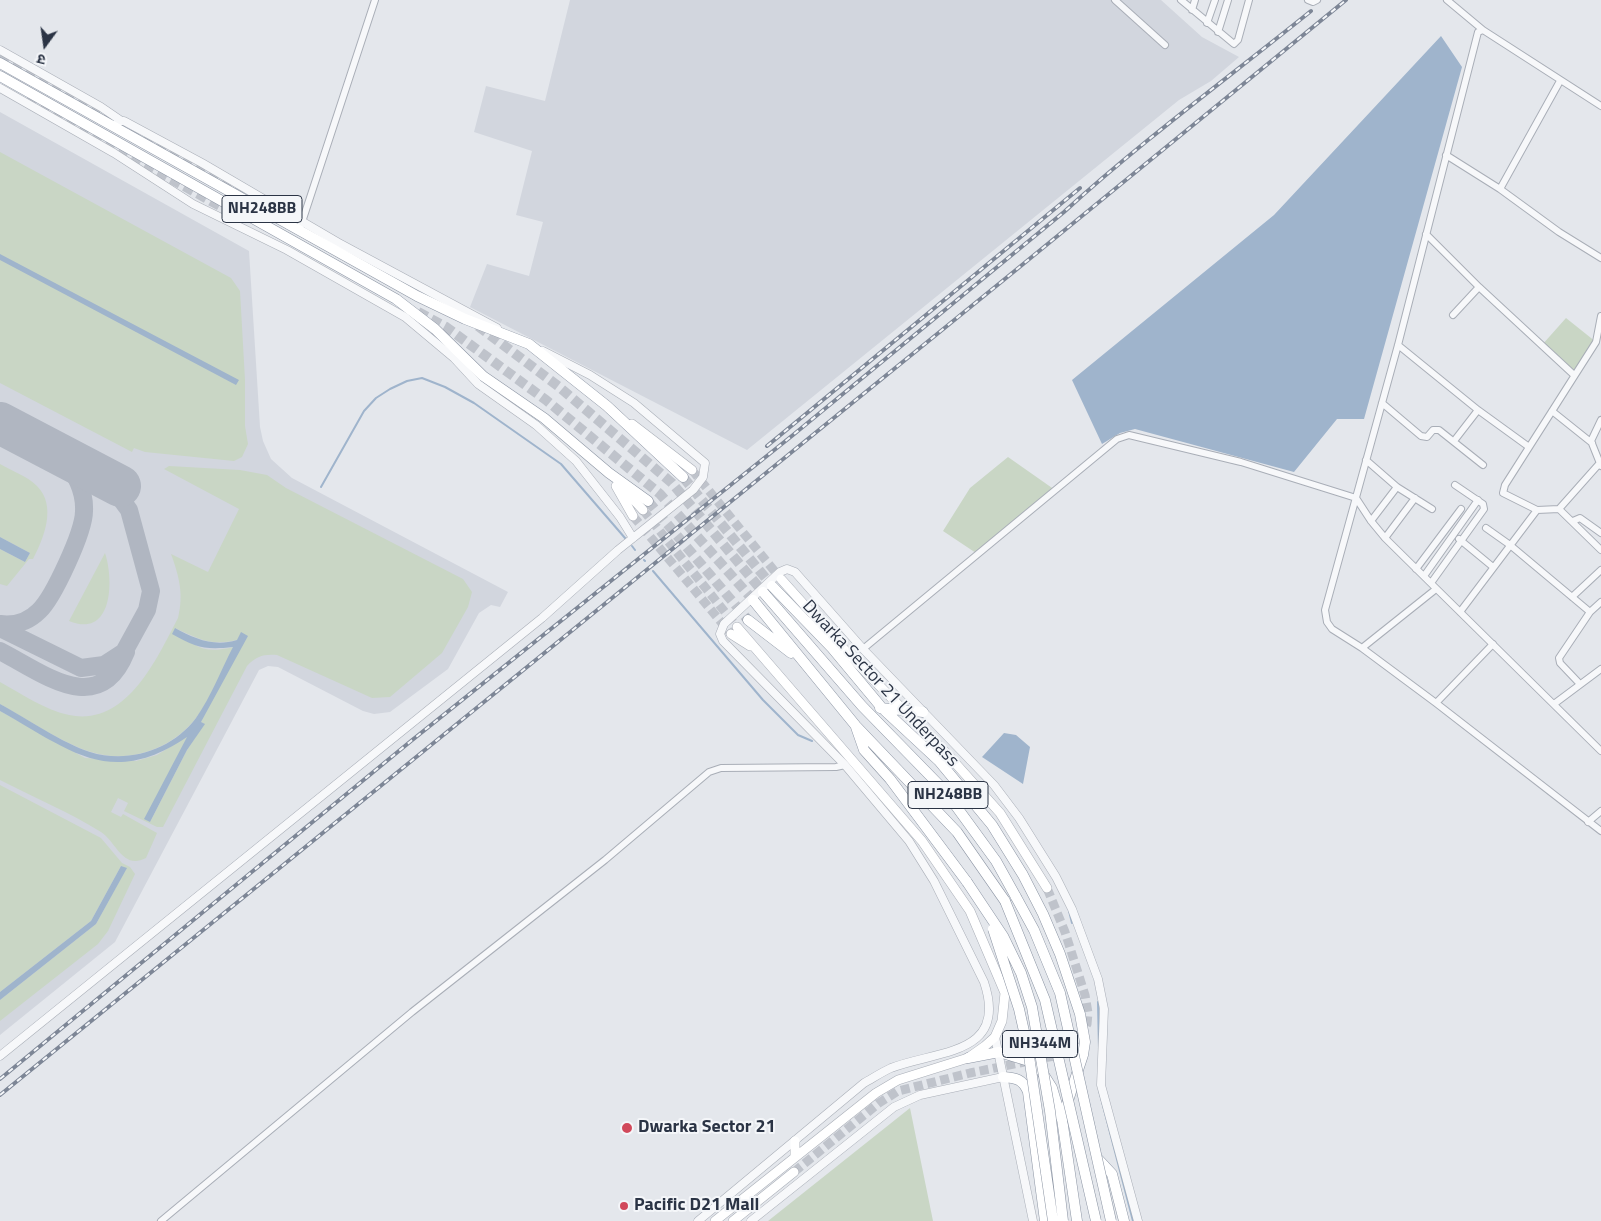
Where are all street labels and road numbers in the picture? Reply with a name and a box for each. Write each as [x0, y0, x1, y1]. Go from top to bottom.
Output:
road number: NH248BB [222, 195, 302, 222]
street label: Dwarka Sector 21 Underpass [797, 596, 963, 772]
road number: NH248BB [908, 782, 988, 808]
road number: NH344M [1002, 1030, 1078, 1058]

